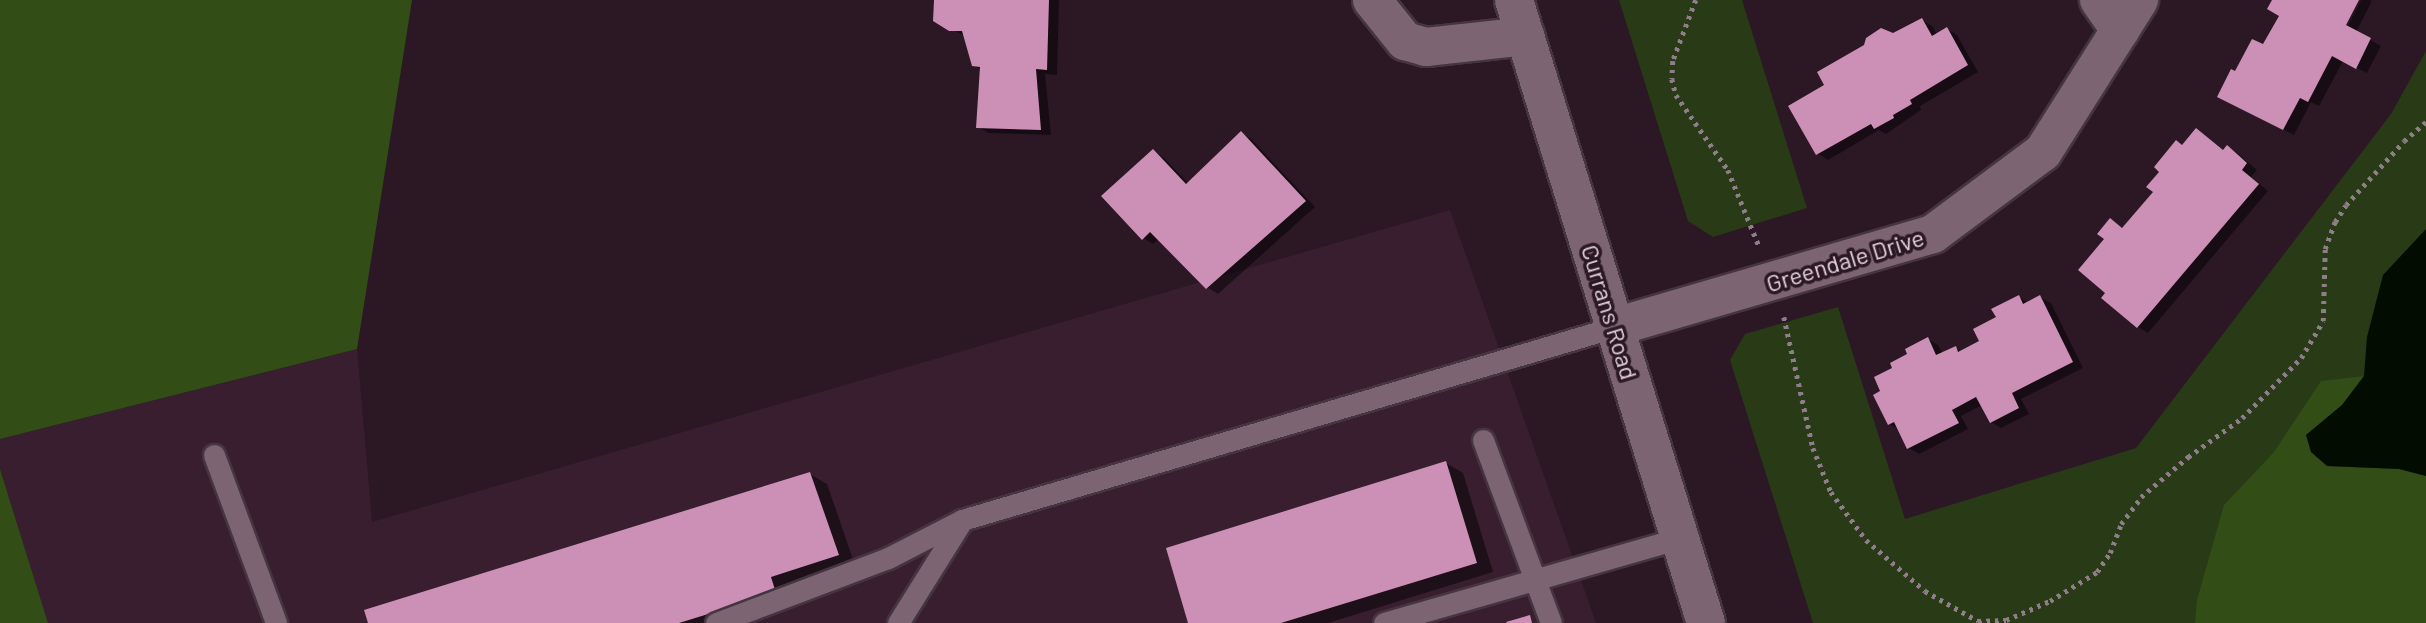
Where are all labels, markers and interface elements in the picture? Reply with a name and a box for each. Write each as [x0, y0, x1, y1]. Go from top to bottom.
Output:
street label: Greendale Drive [1763, 222, 1927, 298]
street label: Currans Road [1576, 241, 1644, 383]

